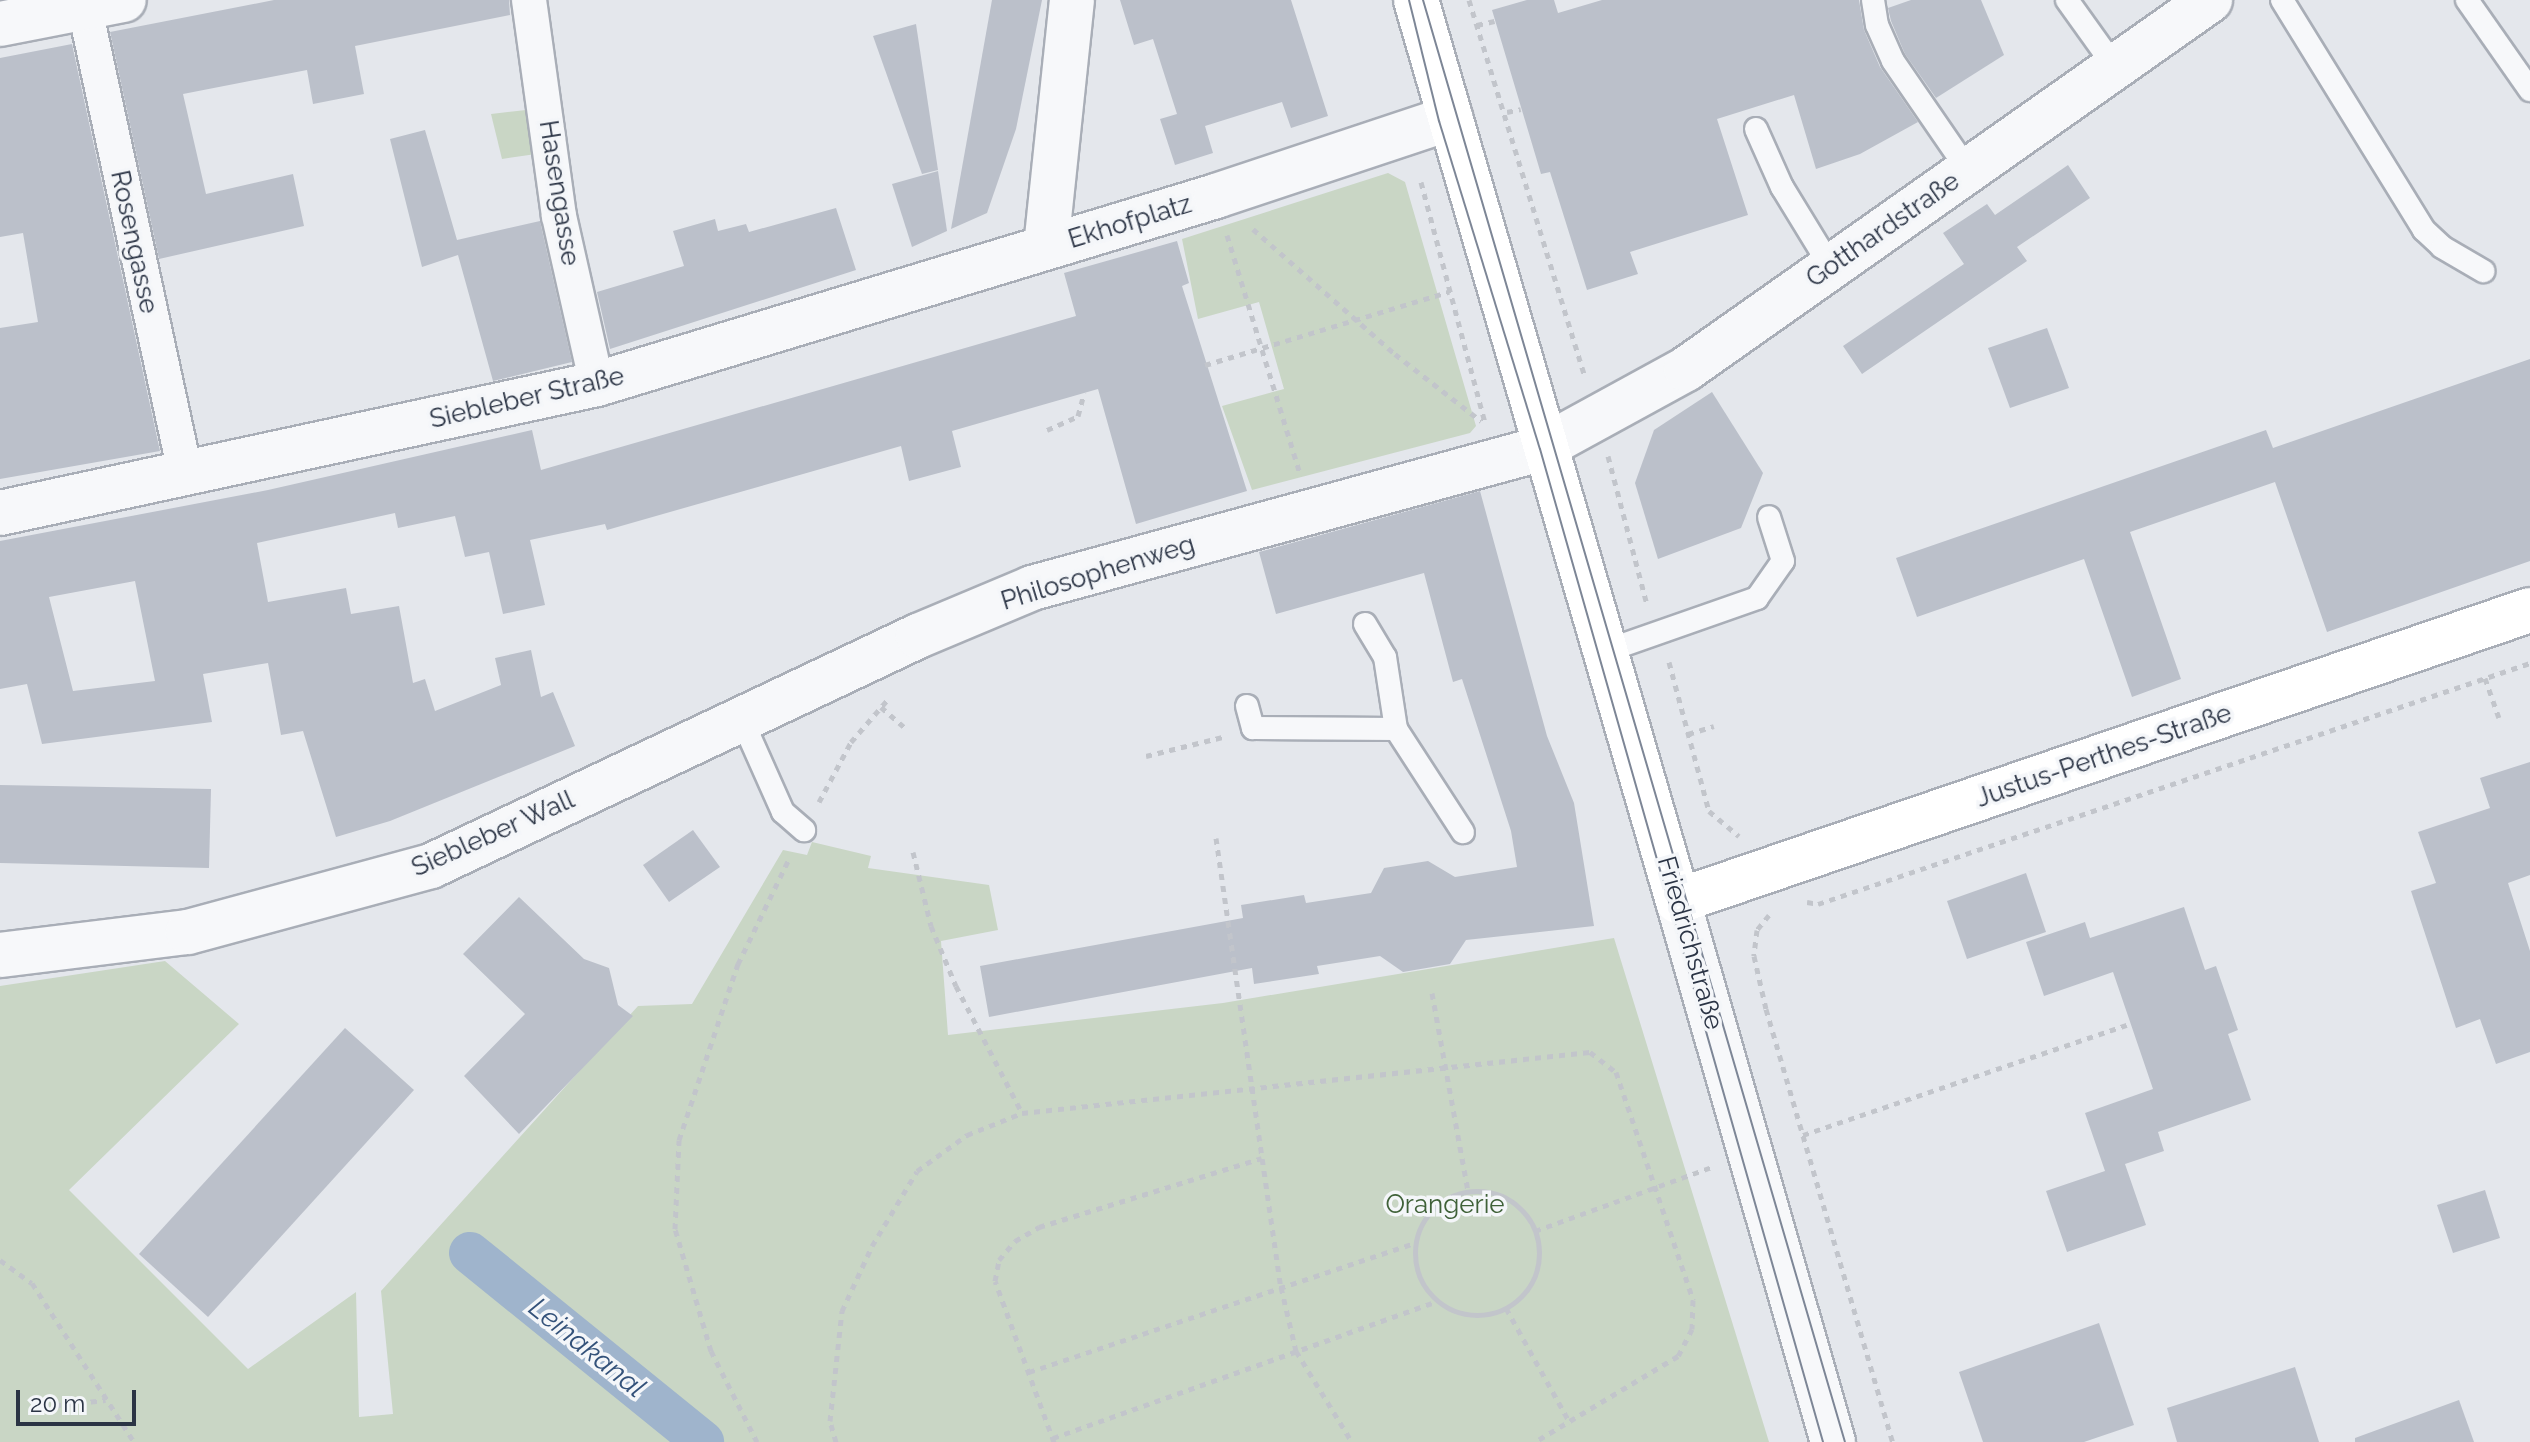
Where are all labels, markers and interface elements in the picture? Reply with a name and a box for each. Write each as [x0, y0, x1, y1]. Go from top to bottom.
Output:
street label: Hasengasse [532, 118, 586, 268]
street label: Gotthardstraße [1800, 166, 1966, 294]
street label: Rosengasse [104, 168, 164, 316]
street label: Ekhofplatz [1065, 188, 1195, 256]
street label: Siebleber Straße [426, 360, 628, 436]
street label: Philosophenweg [997, 529, 1199, 617]
street label: Justus-Perthes-Straße [1972, 698, 2236, 814]
street label: Siebleber Wall [406, 784, 580, 884]
street label: Friedrichstraße [1650, 853, 1730, 1033]
park label: Orangerie [1385, 1189, 1505, 1221]
water label: Leinakanal [522, 1291, 652, 1405]
scale bar [20, 1374, 140, 1424]
text: 20 m [30, 1389, 85, 1418]

